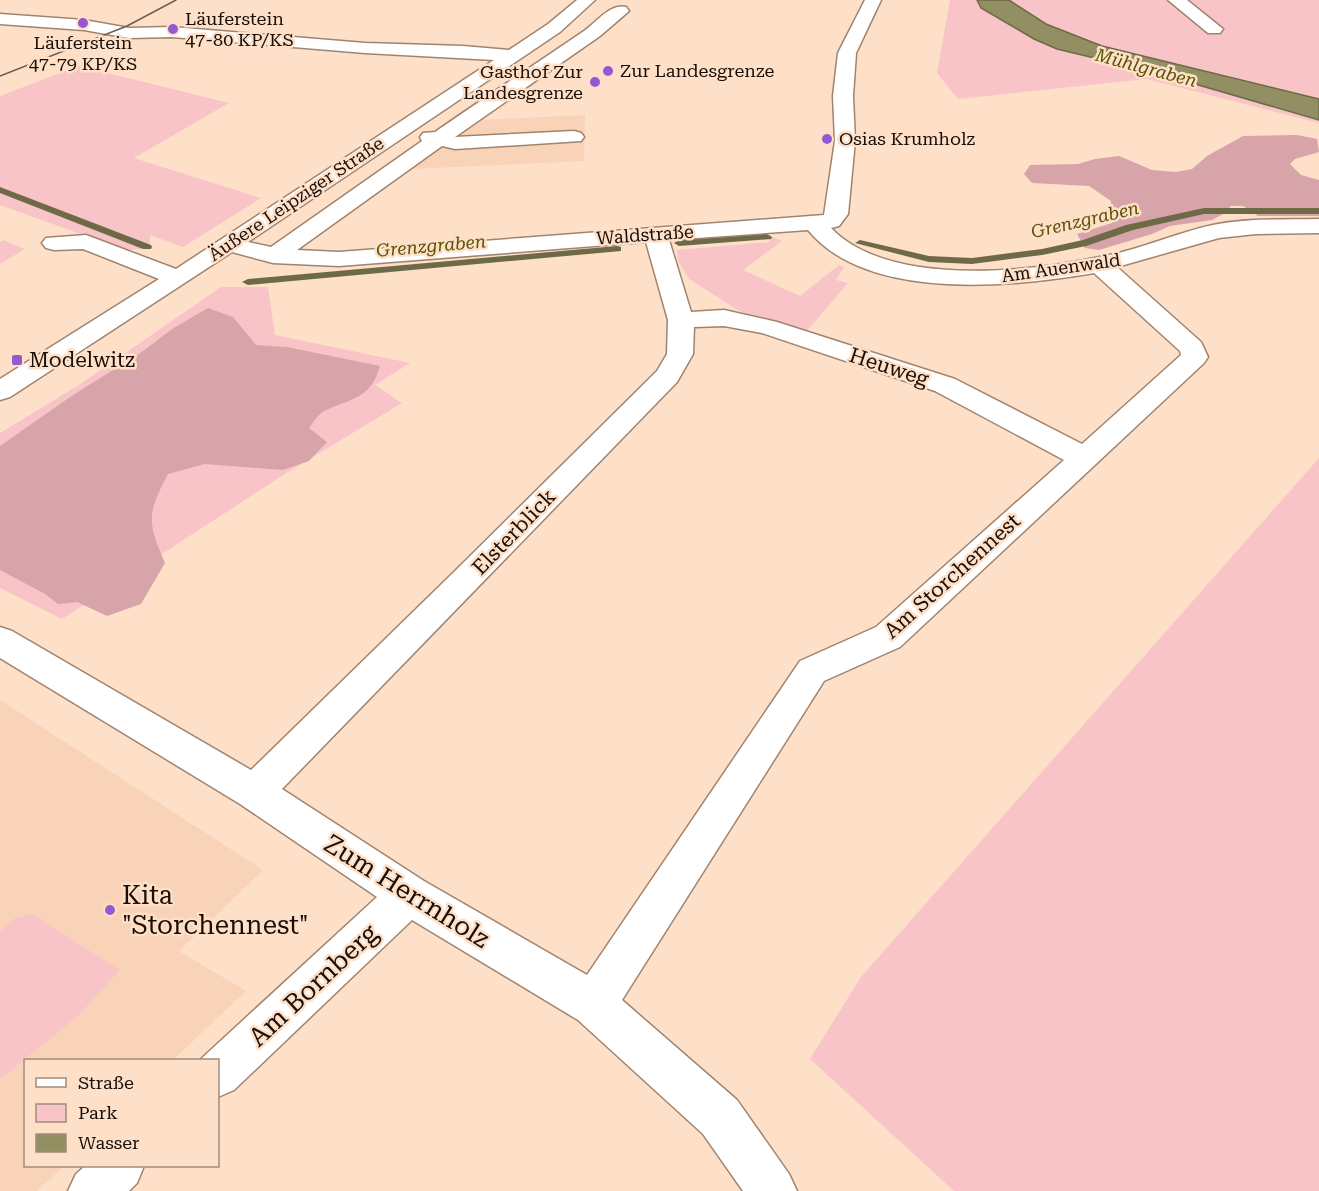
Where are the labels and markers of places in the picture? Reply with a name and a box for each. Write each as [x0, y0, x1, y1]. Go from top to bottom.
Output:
place label: Läuferstein 47-80 KP/KS [185, 8, 294, 50]
marker: Läuferstein 47-79 KP/KS [76, 16, 90, 30]
marker: Läuferstein 47-80 KP/KS [166, 22, 180, 36]
place label: Läuferstein 47-79 KP/KS [29, 32, 137, 74]
place label: Zur Landesgrenze [620, 60, 774, 81]
place label: Gasthof Zur Landesgrenze [463, 61, 583, 103]
marker: Zur Landesgrenze [601, 64, 615, 78]
marker: Gasthof Zur Landesgrenze [588, 75, 602, 89]
place label: Osias Krumholz [839, 128, 976, 149]
marker: Osias Krumholz [820, 132, 834, 146]
place label: Modelwitz [29, 348, 135, 372]
marker: Modelwitz [10, 353, 24, 367]
place label: Kita "Storchennest" [122, 880, 309, 940]
marker: Kita "Storchennest" [103, 903, 117, 917]

